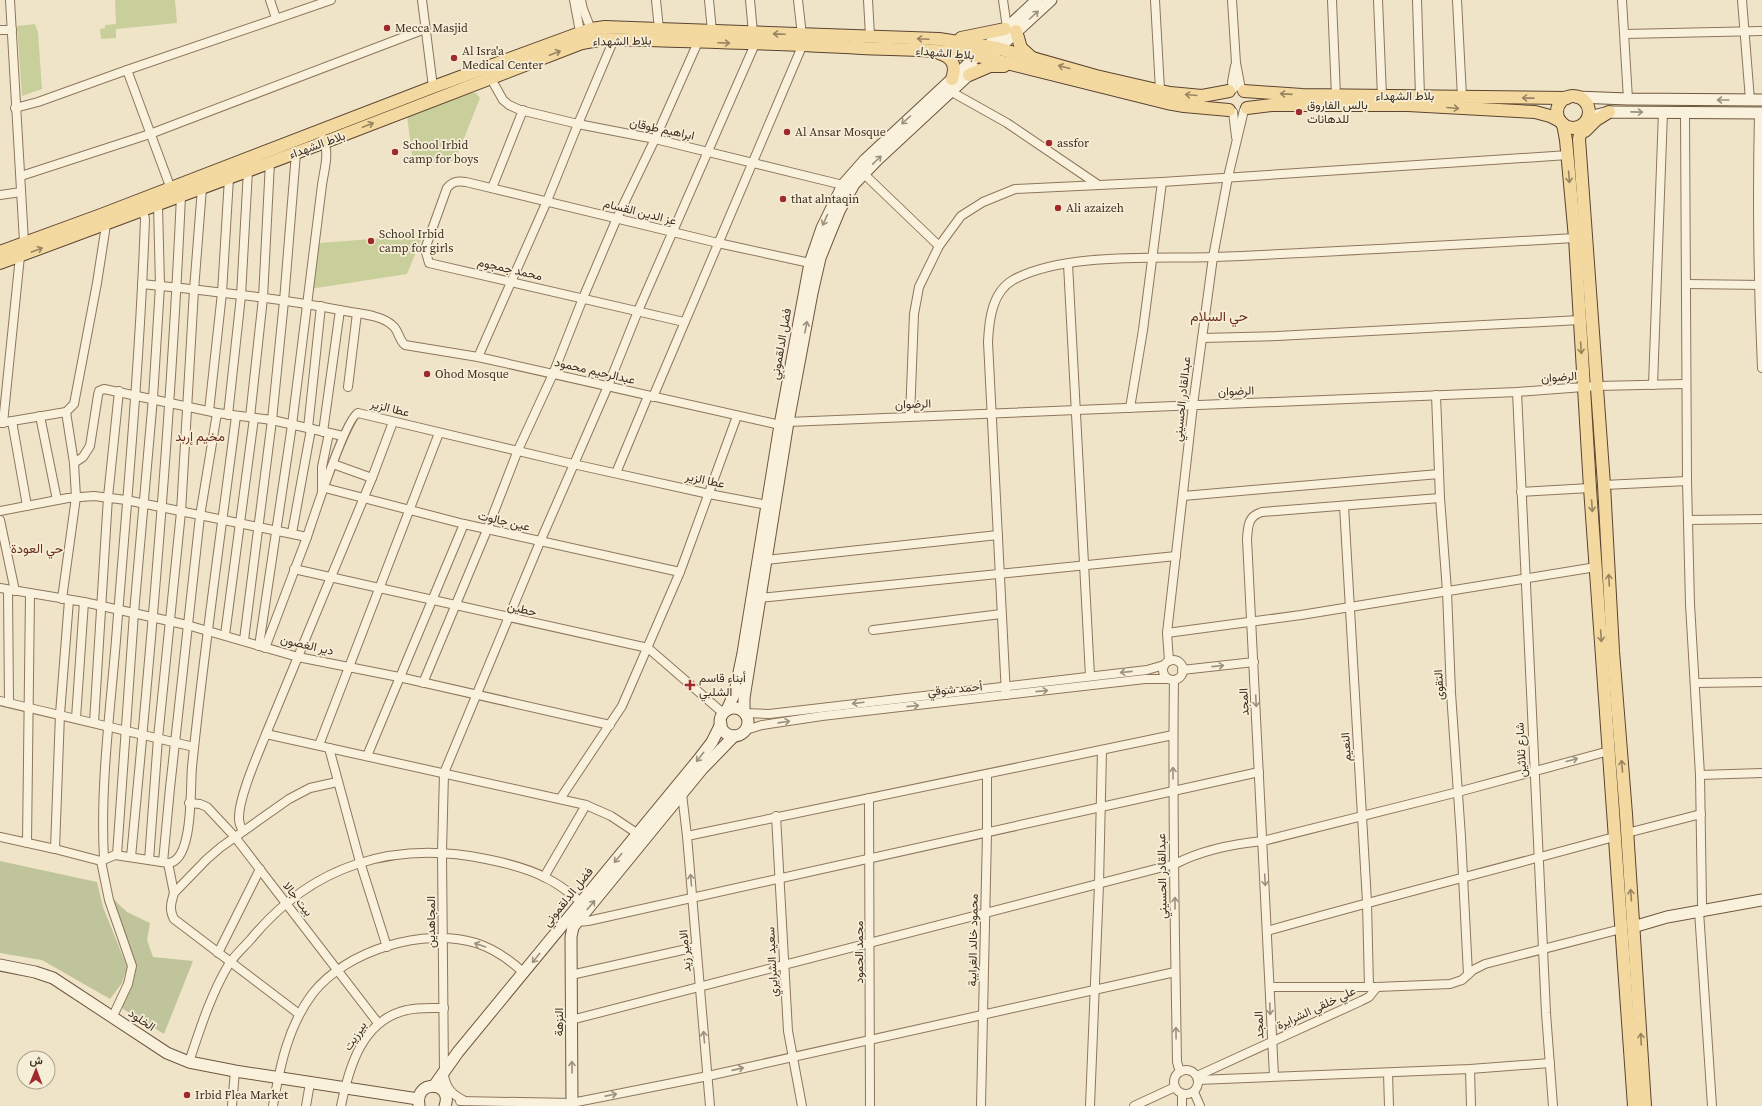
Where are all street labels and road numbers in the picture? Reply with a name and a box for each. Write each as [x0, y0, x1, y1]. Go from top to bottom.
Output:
street label: بلاط الشهداء [592, 32, 652, 50]
street label: بلاط الشهداء [915, 42, 975, 64]
street label: بلاط الشهداء [1376, 88, 1434, 104]
street label: ابراهيم طوقان [628, 114, 696, 144]
street label: بلاط الشهداء [287, 127, 347, 163]
street label: عز الدين القسام [602, 195, 678, 229]
street label: محمد جمجوم [476, 254, 544, 284]
street label: فضل الدلقموني [767, 307, 797, 381]
street label: عبدالرحيم محمود [553, 354, 637, 388]
street label: عبدالقادر الحسيني [1170, 356, 1196, 443]
street label: الرضوان [1540, 368, 1578, 386]
street label: الرضوان [1218, 382, 1254, 400]
street label: عطا الزير [368, 395, 411, 421]
street label: الرضوان [895, 395, 931, 413]
street label: عطا الزير [683, 468, 726, 492]
street label: عين جالوت [476, 507, 532, 535]
street label: حطين [506, 598, 538, 620]
street label: دير الغصون [279, 631, 335, 659]
street label: التقوى [1430, 669, 1448, 701]
street label: أحمد شوقي [927, 678, 984, 702]
street label: المجد [1235, 688, 1253, 716]
street label: شارع ثلاثين [1512, 722, 1531, 778]
street label: النعيم [1337, 732, 1355, 762]
street label: عبدالقادر الحسيني [1153, 833, 1173, 919]
street label: فضل الدلقموني [539, 864, 598, 931]
street label: بيت جالا [279, 878, 317, 920]
street label: محمود خالد الغرايبة [964, 893, 982, 987]
street label: المجاهدين [423, 896, 439, 948]
street label: محمد الحمود [851, 920, 867, 984]
street label: سعيد الشرايري [762, 926, 784, 997]
street label: الامير زيد [675, 929, 695, 973]
street label: علي خلقي الشرايرة [1274, 983, 1359, 1035]
street label: الخلود [125, 1005, 159, 1035]
street label: النزهة [551, 1008, 567, 1036]
street label: المجد [1251, 1011, 1267, 1039]
street label: بيرزيت [340, 1018, 370, 1054]

